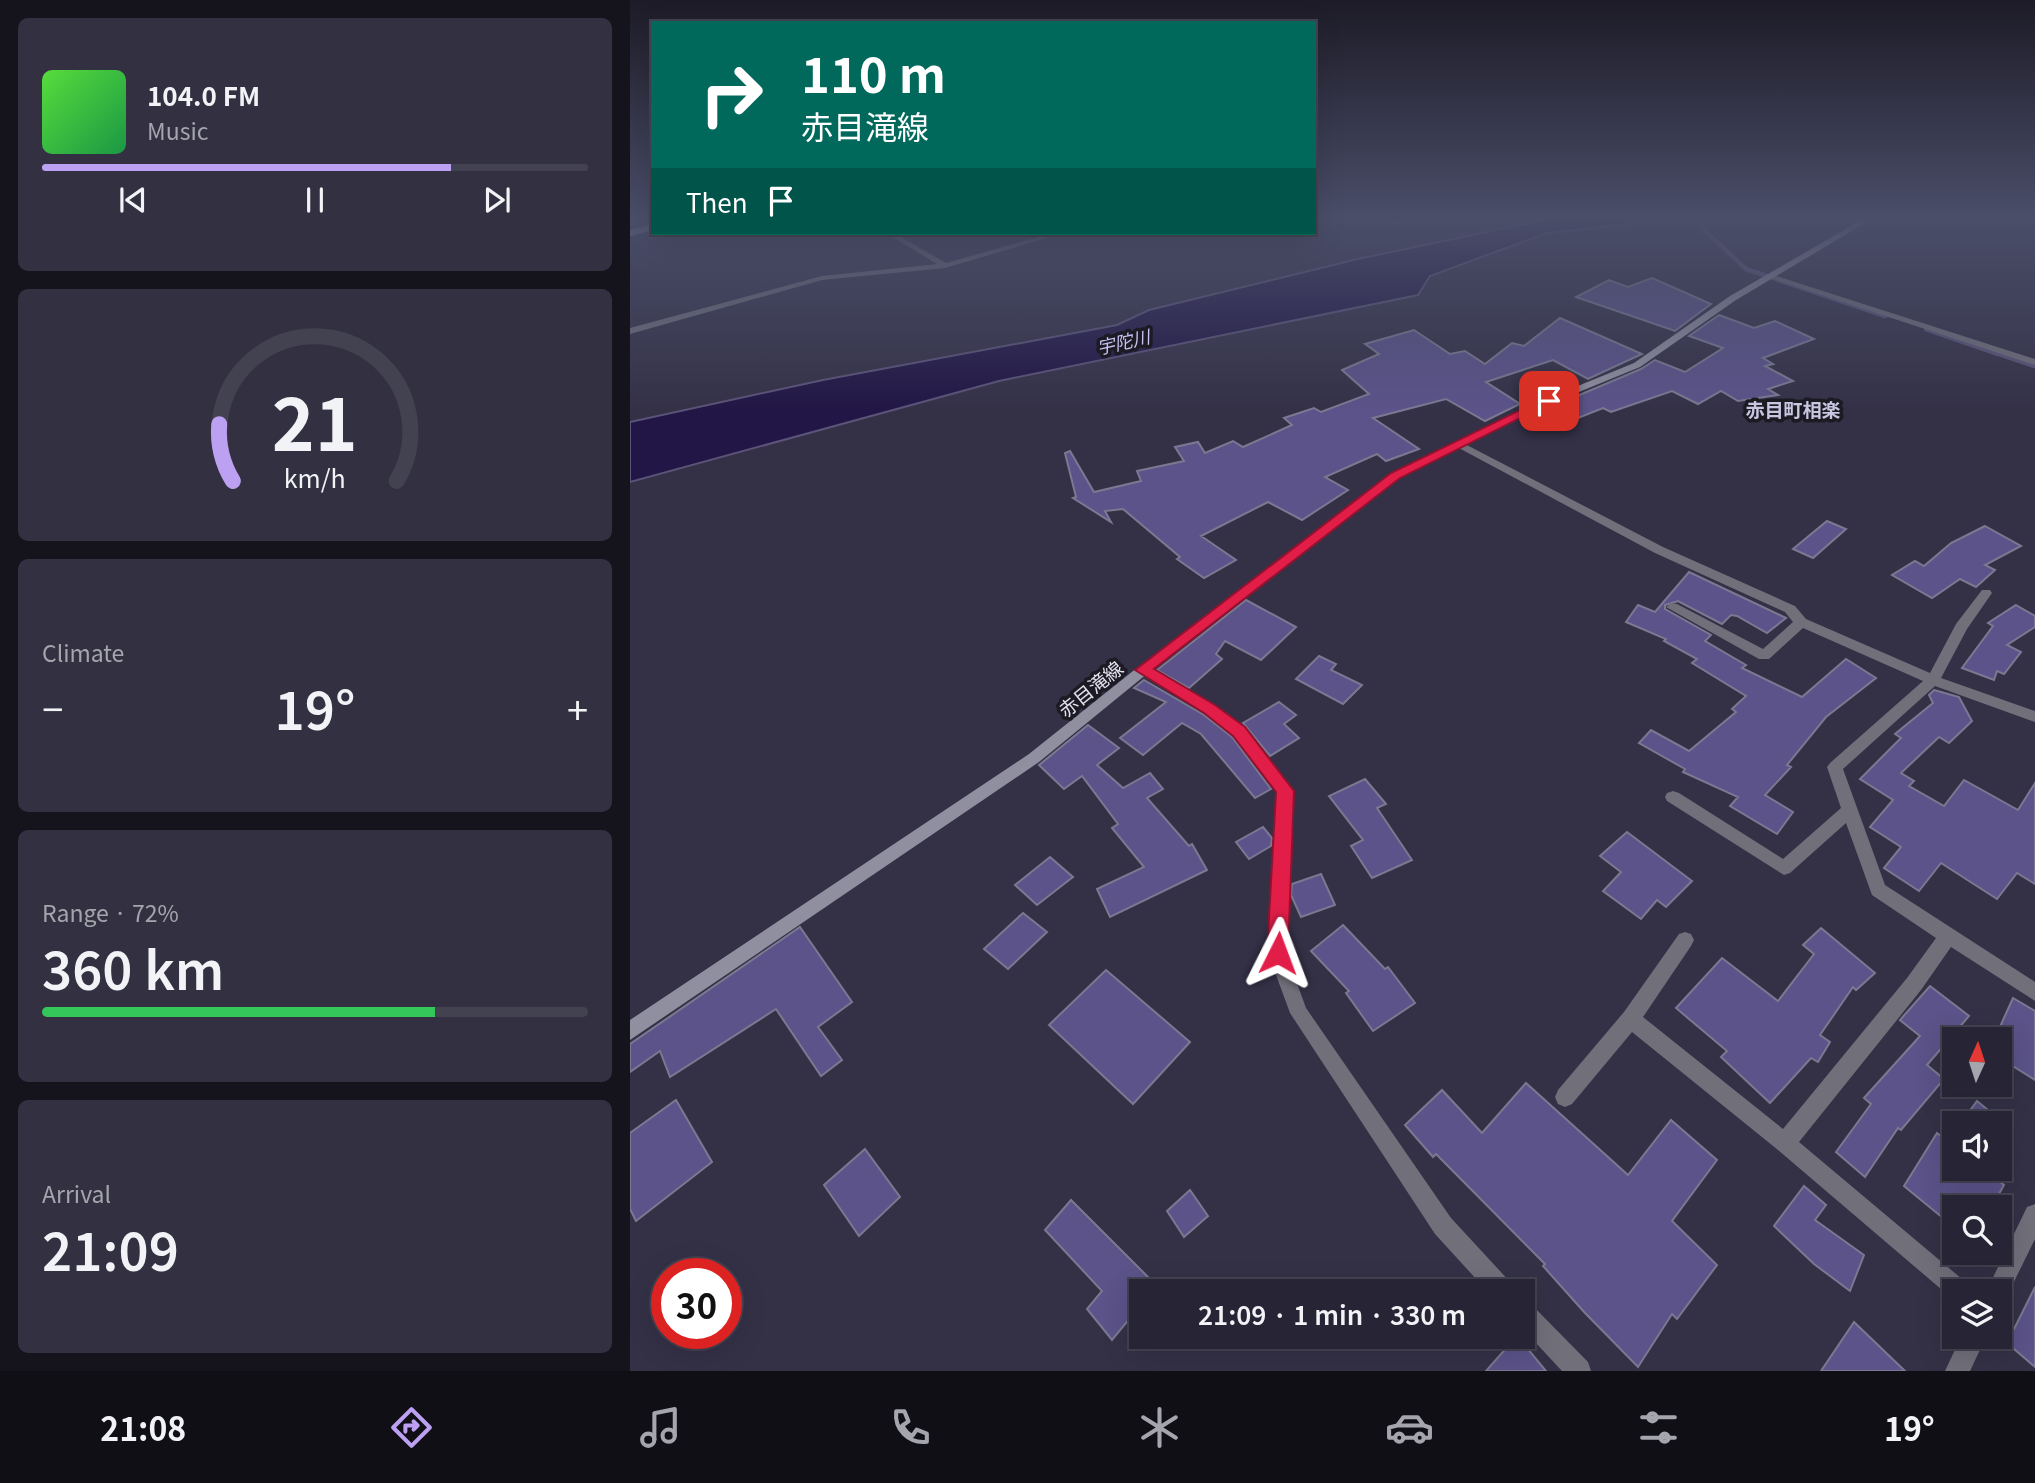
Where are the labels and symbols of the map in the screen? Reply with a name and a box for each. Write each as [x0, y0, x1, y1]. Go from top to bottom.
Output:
water label: 宇陀川 [1094, 322, 1154, 360]
pin [1519, 371, 1579, 431]
district label: 赤目町相楽 [1745, 395, 1841, 422]
street label: 赤目滝線 [1052, 654, 1128, 722]
position arrow [1241, 916, 1315, 990]
north arrow [1942, 1027, 2012, 1097]
speed limit sign: 30 [651, 1258, 742, 1349]

